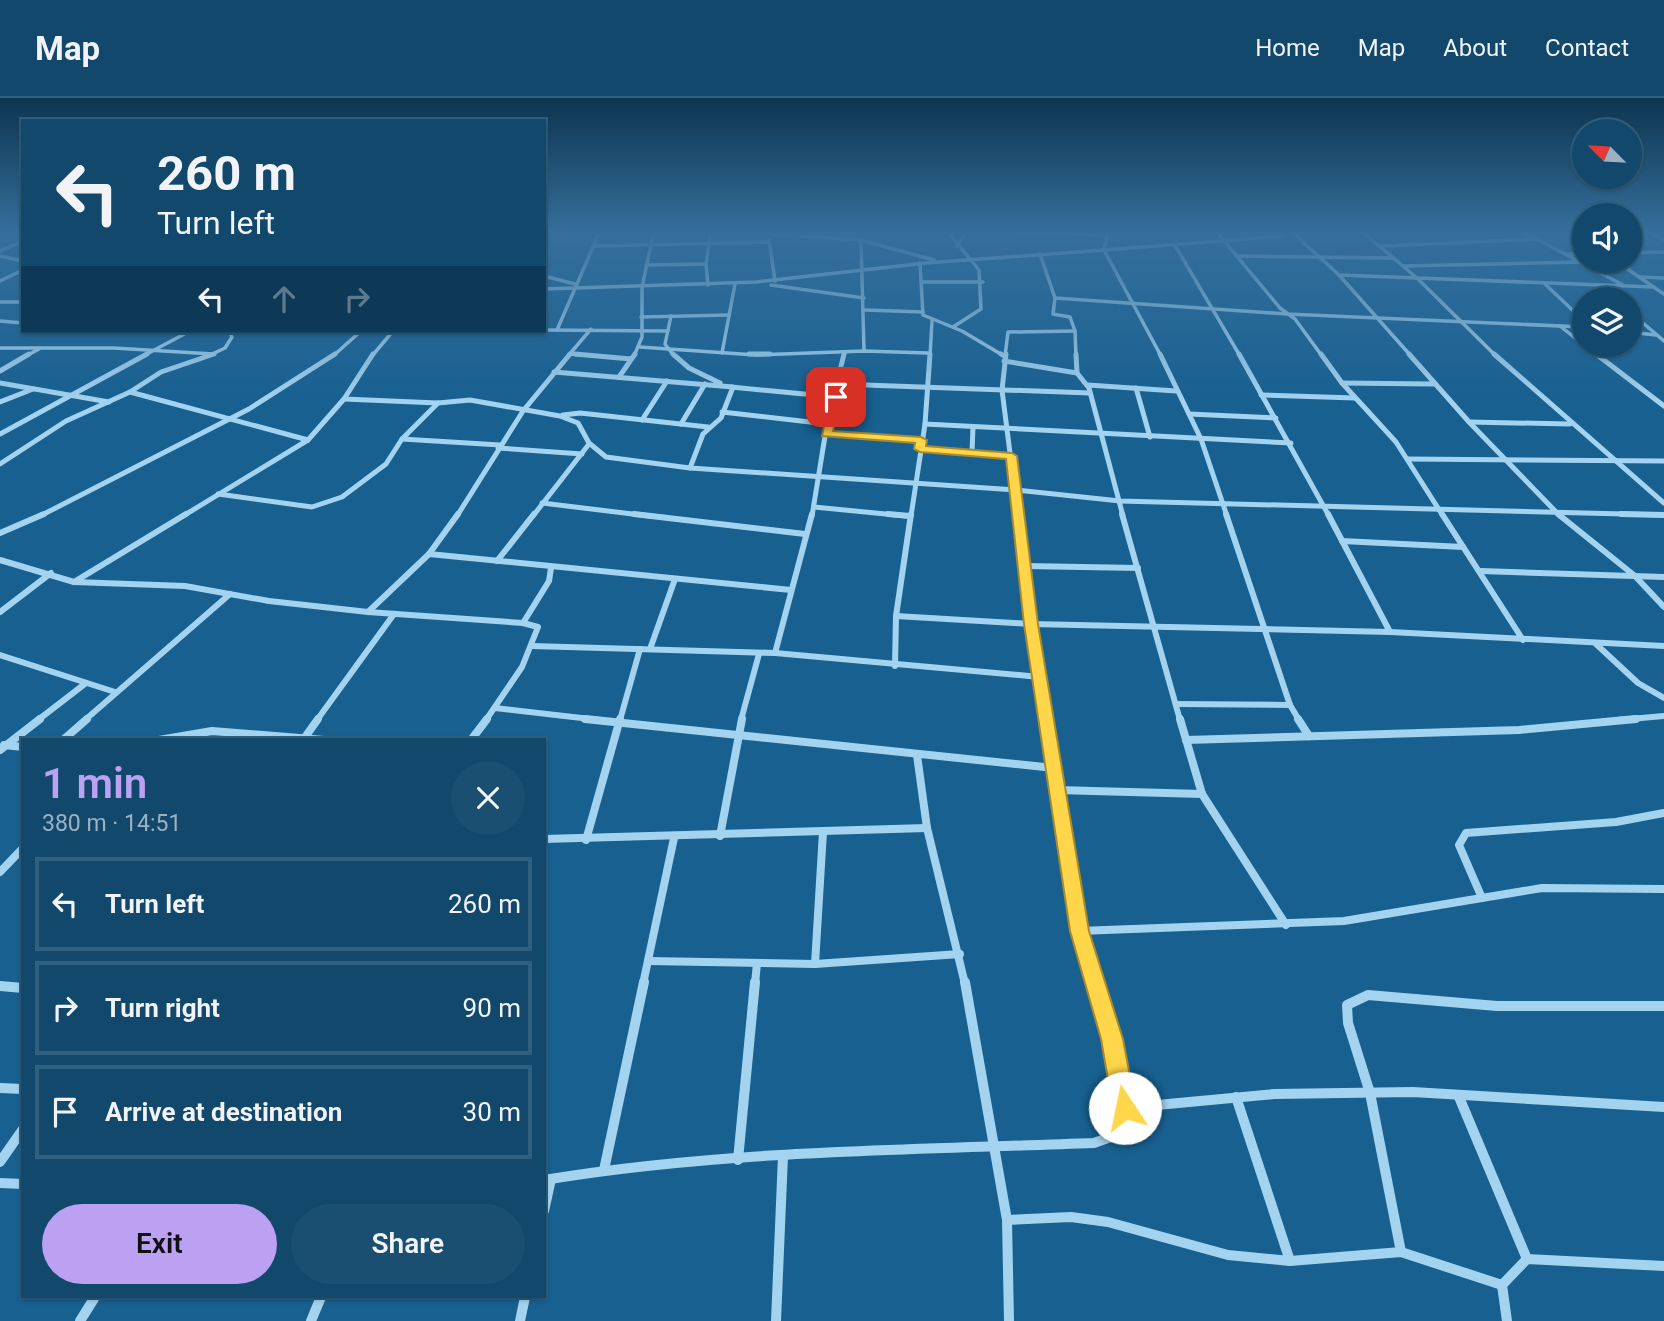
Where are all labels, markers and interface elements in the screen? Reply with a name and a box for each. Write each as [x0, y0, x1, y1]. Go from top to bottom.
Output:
text: Map [35, 29, 100, 68]
text: Home [1255, 34, 1320, 62]
text: Map [1358, 34, 1405, 62]
text: About [1443, 34, 1507, 62]
text: Contact [1545, 34, 1629, 62]
north arrow [1572, 119, 1642, 189]
map controls [1572, 119, 1642, 357]
text: 260 m [157, 145, 296, 202]
icon: left [42, 147, 133, 238]
button: sound [1572, 203, 1642, 273]
text: Turn left [157, 204, 275, 242]
icon: left [192, 280, 230, 318]
icon: ahead [265, 280, 303, 318]
icon: right [338, 280, 376, 318]
button: layers [1572, 287, 1642, 357]
pin [806, 367, 866, 427]
icon: arrive [817, 378, 855, 416]
text: 1 min [42, 759, 147, 808]
button: close [451, 761, 525, 835]
text: 380 m · 14:51 [42, 810, 181, 837]
icon: left [46, 885, 84, 923]
text: Turn left [105, 889, 204, 919]
text: 260 m [448, 889, 521, 919]
icon: right [46, 989, 84, 1027]
text: Turn right [105, 993, 220, 1023]
text: 90 m [463, 993, 521, 1023]
position arrow [1088, 1071, 1162, 1145]
icon: arrive [46, 1093, 84, 1131]
text: Arrive at destination [105, 1097, 342, 1127]
text: 30 m [463, 1097, 521, 1127]
button: Exit [42, 1204, 277, 1284]
button: Share [291, 1204, 525, 1284]

